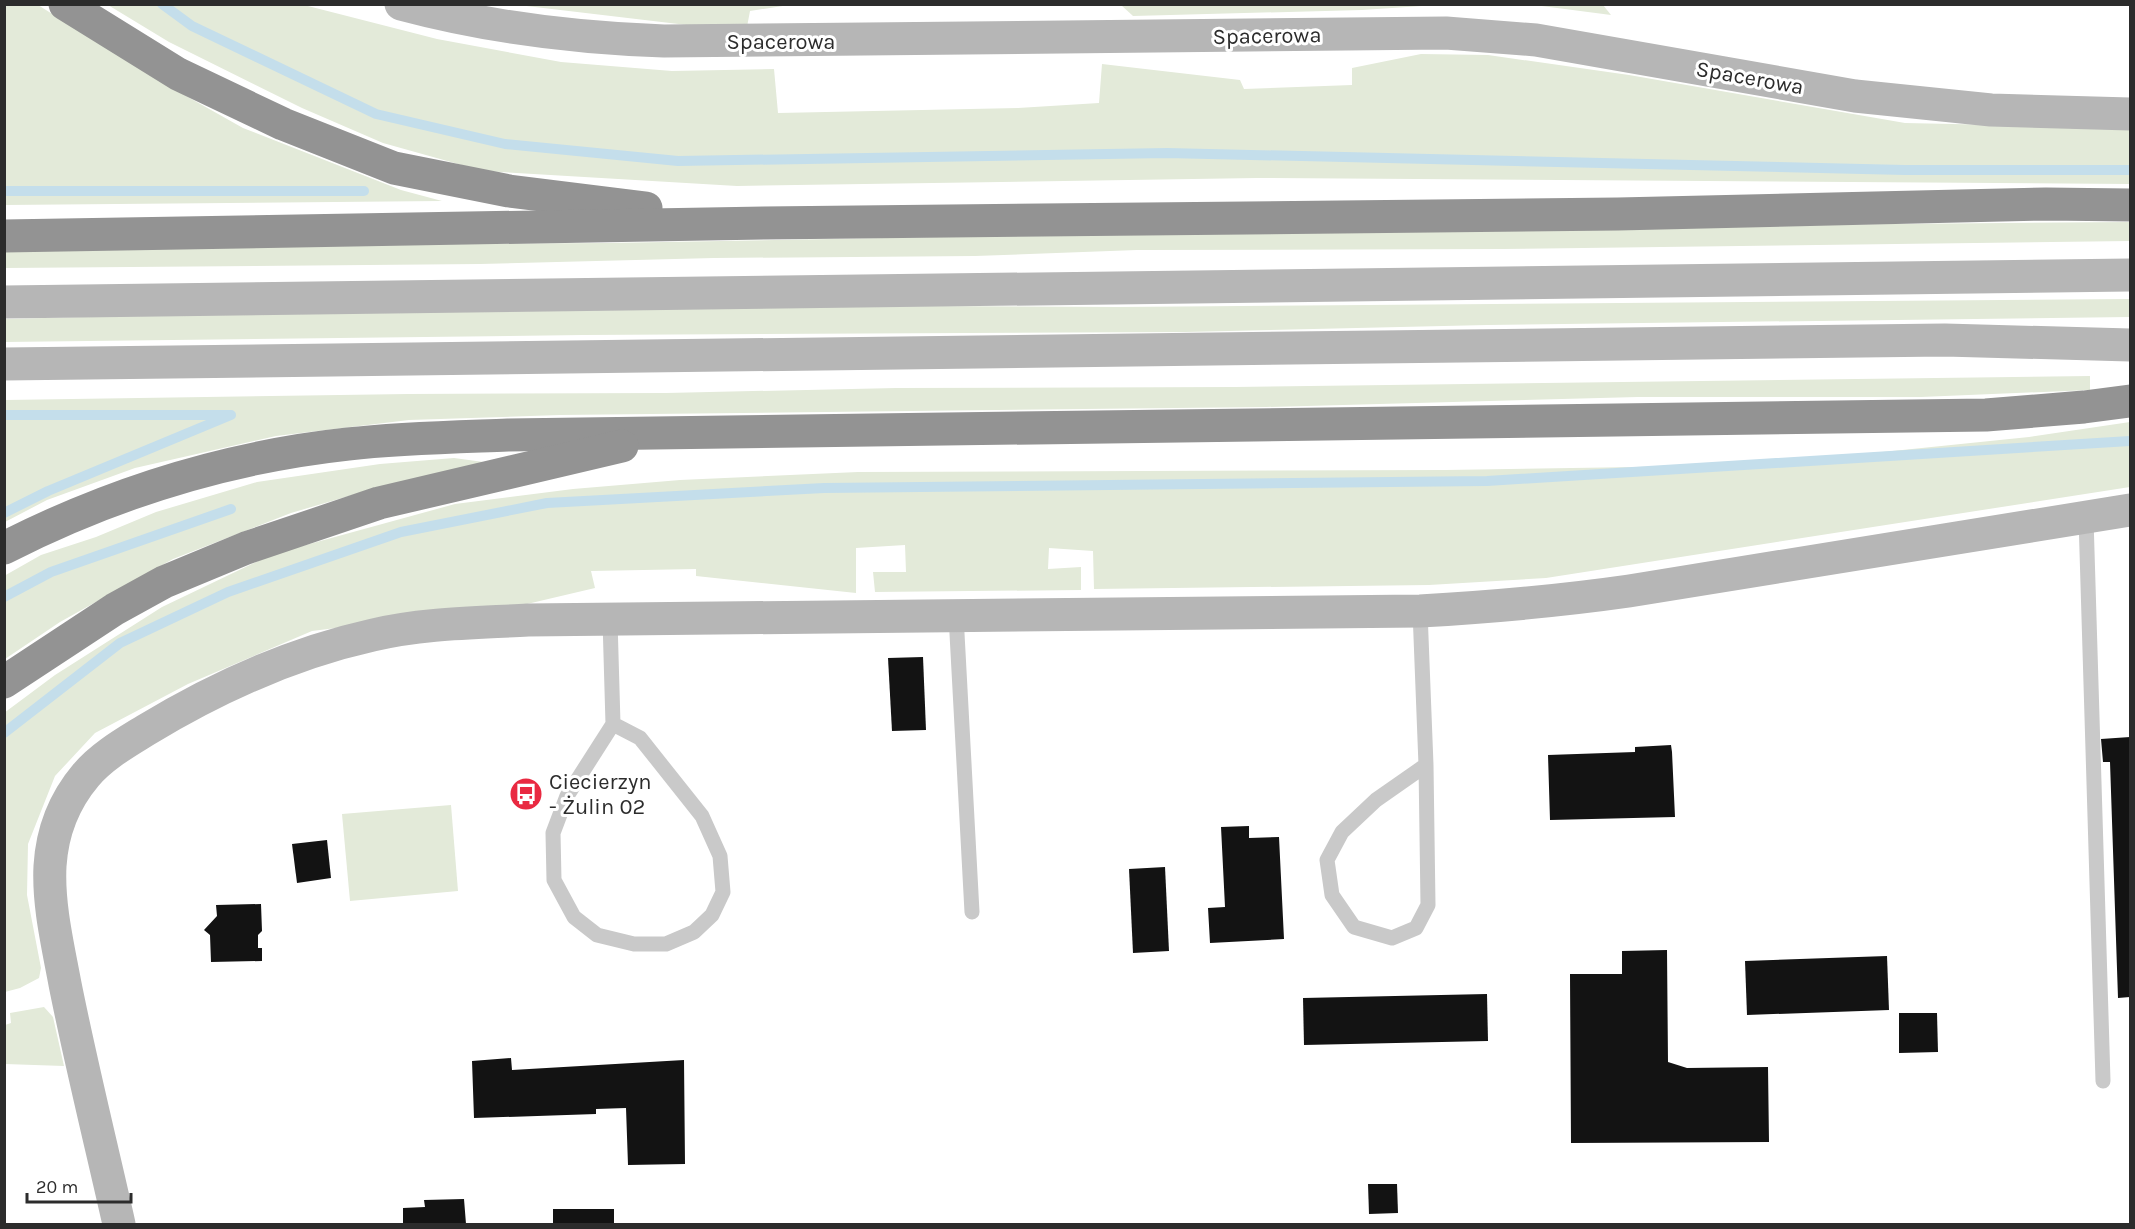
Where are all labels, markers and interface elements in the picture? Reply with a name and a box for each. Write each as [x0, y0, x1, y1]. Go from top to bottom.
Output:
street label: Spacerowa [1212, 22, 1322, 50]
street label: Spacerowa [727, 29, 835, 55]
street label: Spacerowa [1694, 56, 1806, 100]
place label: Ciecierzyn - Żulin 02 [549, 769, 651, 820]
bus stop icon: Ciecierzyn - Żulin 02 [508, 776, 544, 812]
scale bar [27, 1166, 130, 1204]
text: 20 m [36, 1176, 78, 1198]

